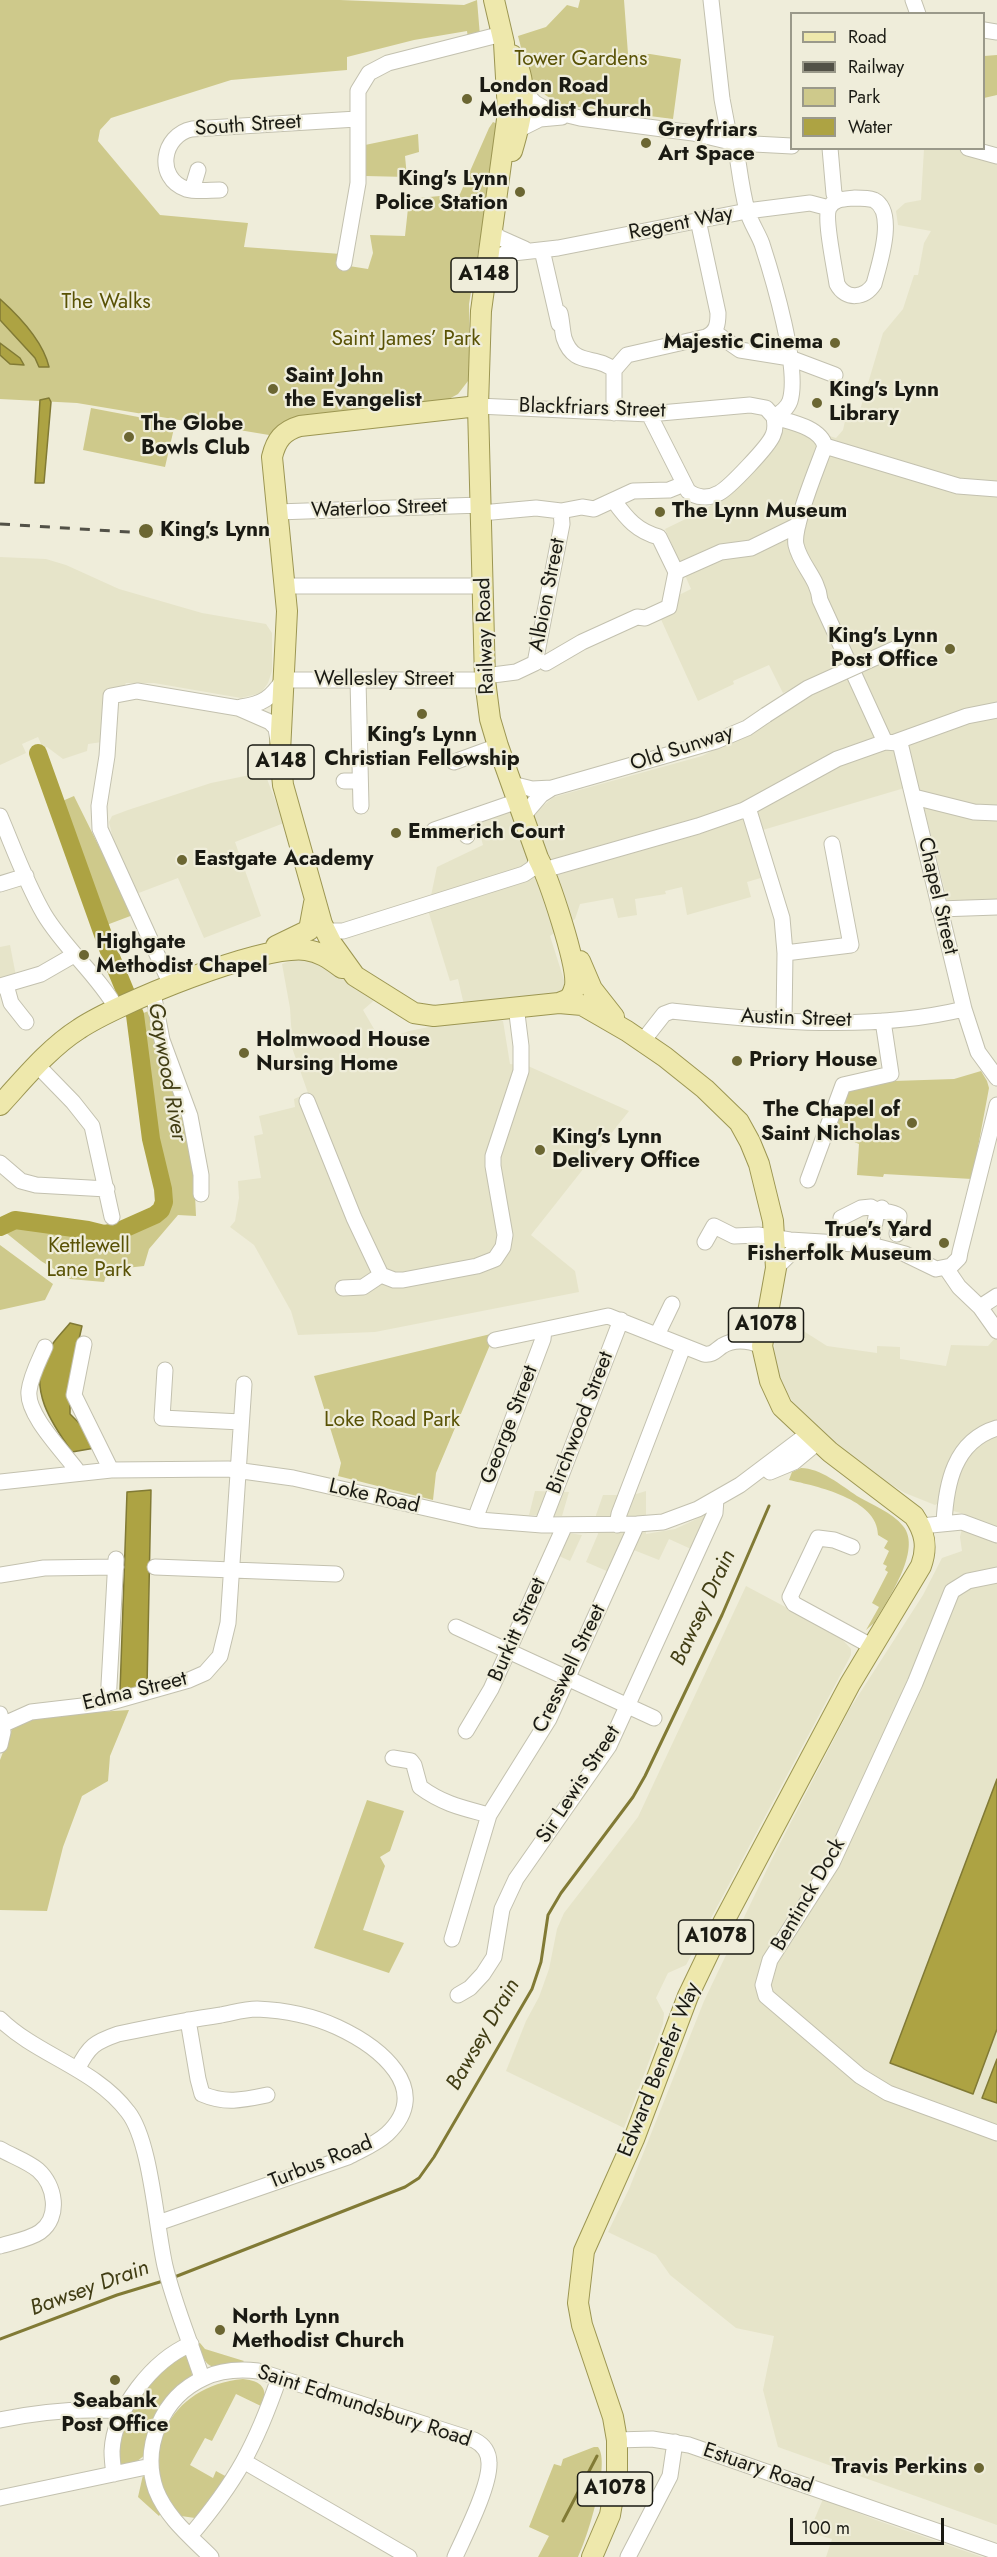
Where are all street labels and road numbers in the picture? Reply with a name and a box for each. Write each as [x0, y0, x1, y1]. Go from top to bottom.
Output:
street label: South Street [194, 110, 302, 142]
street label: Regent Way [627, 202, 735, 246]
road number: A148 [451, 258, 517, 292]
street label: Blackfriars Street [518, 394, 666, 424]
street label: Waterloo Street [311, 494, 447, 524]
street label: Albion Street [525, 536, 571, 654]
street label: Railway Road [471, 577, 501, 695]
street label: Wellesley Street [314, 667, 454, 693]
street label: Old Sunway [627, 721, 737, 777]
road number: A148 [248, 745, 314, 779]
street label: Chapel Street [911, 835, 963, 957]
street label: Austin Street [740, 1004, 852, 1034]
road number: A1078 [728, 1308, 804, 1342]
street label: Birchwood Street [542, 1348, 620, 1498]
street label: George Street [476, 1362, 544, 1488]
street label: Loke Road [326, 1474, 422, 1520]
street label: Burkitt Street [484, 1574, 552, 1686]
street label: Cresswell Street [528, 1601, 612, 1737]
street label: Edma Street [80, 1667, 190, 1717]
street label: Sir Lewis Street [532, 1722, 626, 1848]
street label: Bentinck Dock [767, 1834, 851, 1956]
road number: A1078 [678, 1920, 754, 1954]
street label: Edward Benefer Way [613, 1979, 707, 2161]
street label: Turbus Road [266, 2131, 376, 2195]
street label: Saint Edmundsbury Road [254, 2360, 474, 2454]
street label: Estuary Road [700, 2438, 816, 2500]
road number: A1078 [578, 2472, 652, 2506]

